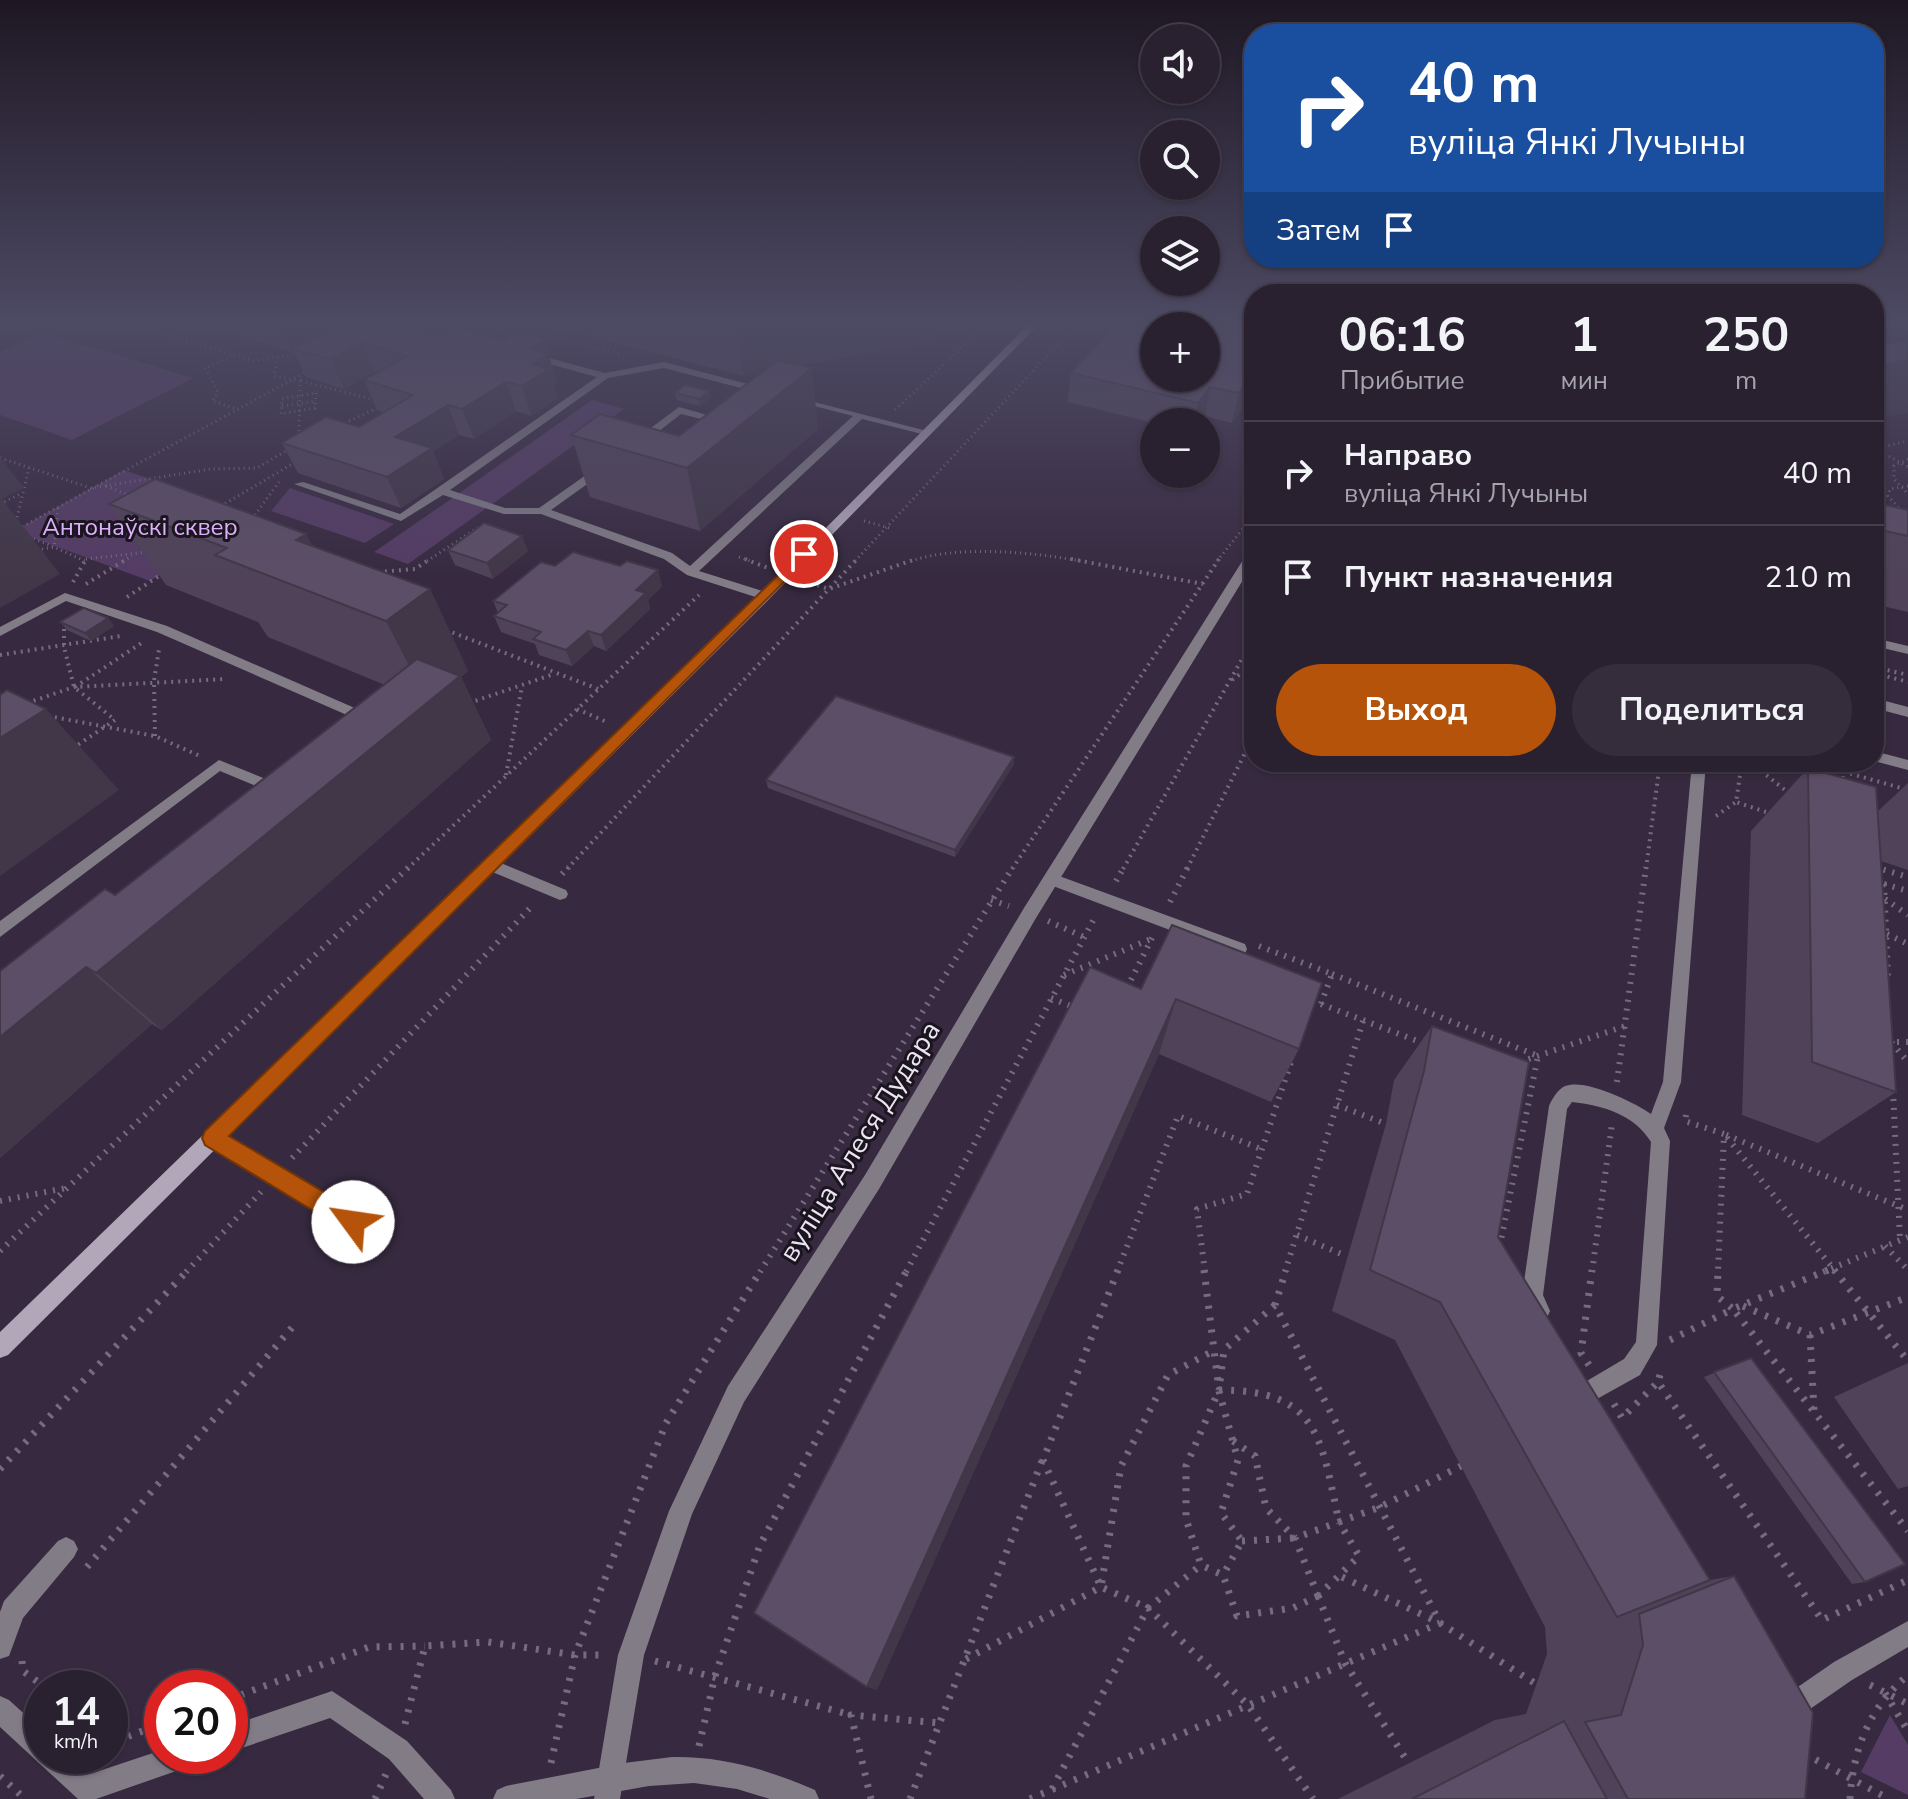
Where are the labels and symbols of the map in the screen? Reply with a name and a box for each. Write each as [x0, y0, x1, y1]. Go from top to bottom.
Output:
park label: Антонаўскі сквер [42, 511, 238, 543]
pin [770, 520, 838, 588]
street label: вуліца Алеся Дудара [770, 1014, 949, 1269]
position arrow [311, 1180, 395, 1264]
speed limit sign: 20 [144, 1670, 248, 1774]

